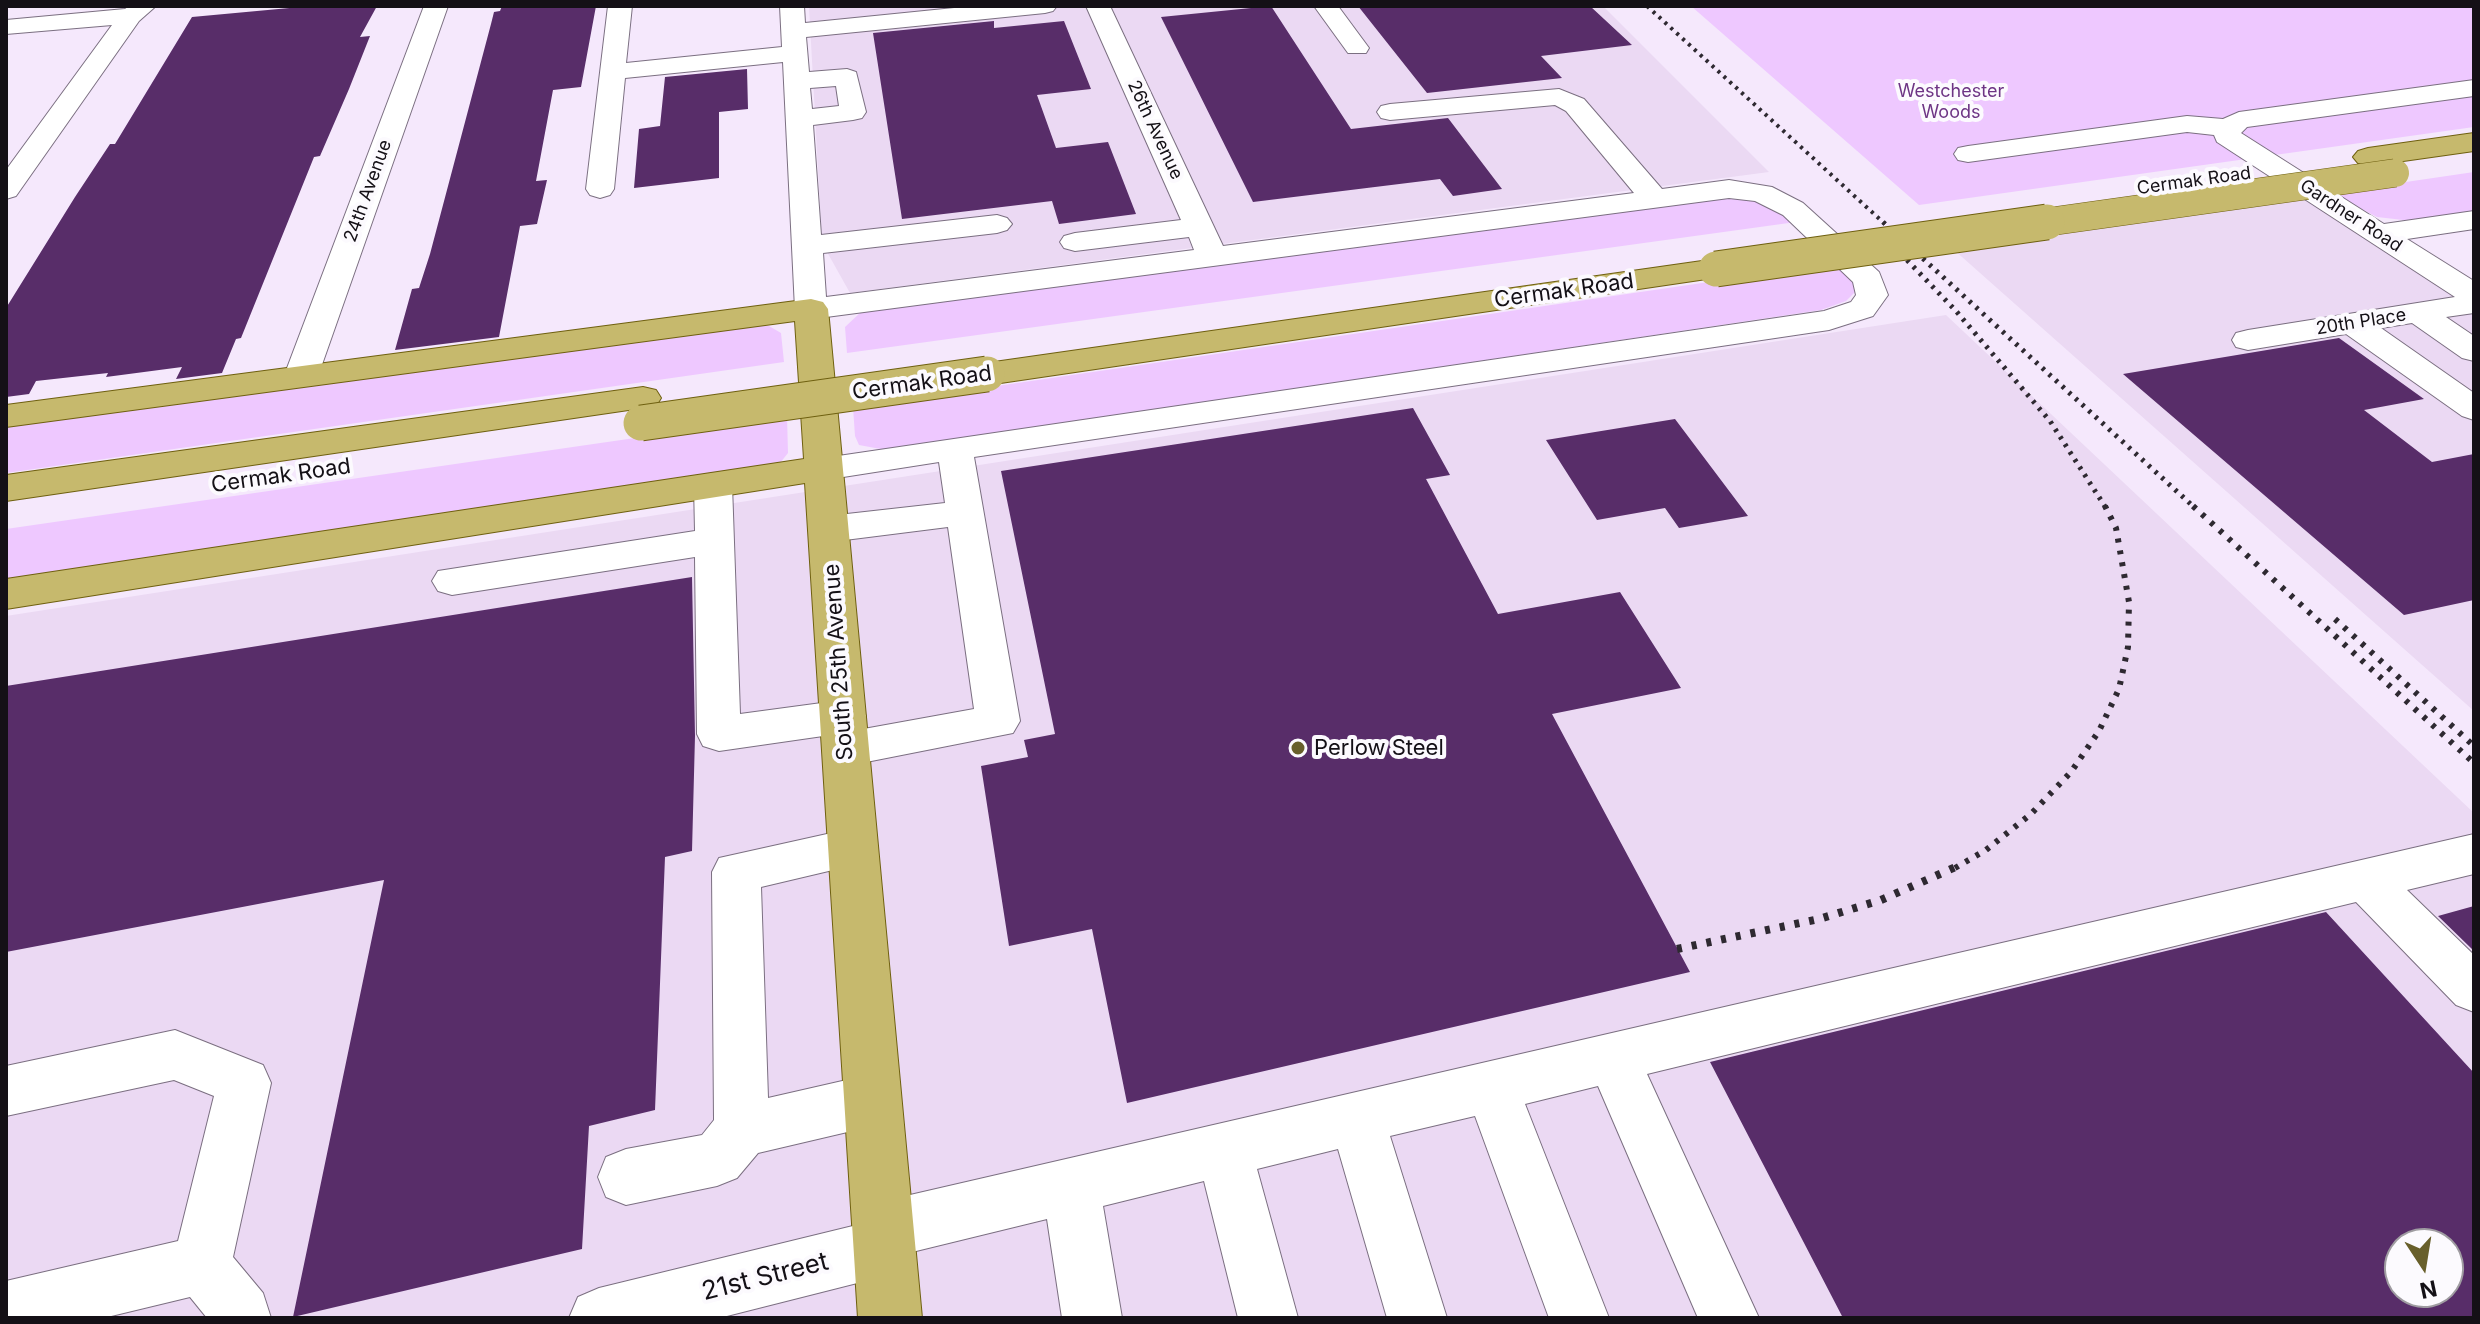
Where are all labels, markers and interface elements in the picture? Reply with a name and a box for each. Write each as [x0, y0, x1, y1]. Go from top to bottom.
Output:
street label: 26th Avenue [1123, 77, 1187, 183]
park label: Westchester Woods [1898, 81, 2004, 124]
street label: 24th Avenue [340, 137, 396, 245]
street label: Cermak Road [2136, 162, 2252, 200]
street label: Gardner Road [2296, 175, 2406, 257]
street label: Cermak Road [1493, 268, 1635, 314]
street label: 20th Place [2314, 304, 2408, 340]
street label: Cermak Road [851, 360, 993, 406]
street label: Cermak Road [210, 453, 352, 499]
street label: South 25th Avenue [819, 563, 859, 761]
place label: Perlow Steel [1314, 735, 1444, 761]
marker: Perlow Steel [1289, 739, 1307, 757]
north arrow [2384, 1228, 2464, 1308]
street label: 21st Street [698, 1246, 832, 1308]
text: N [2418, 1275, 2439, 1304]

